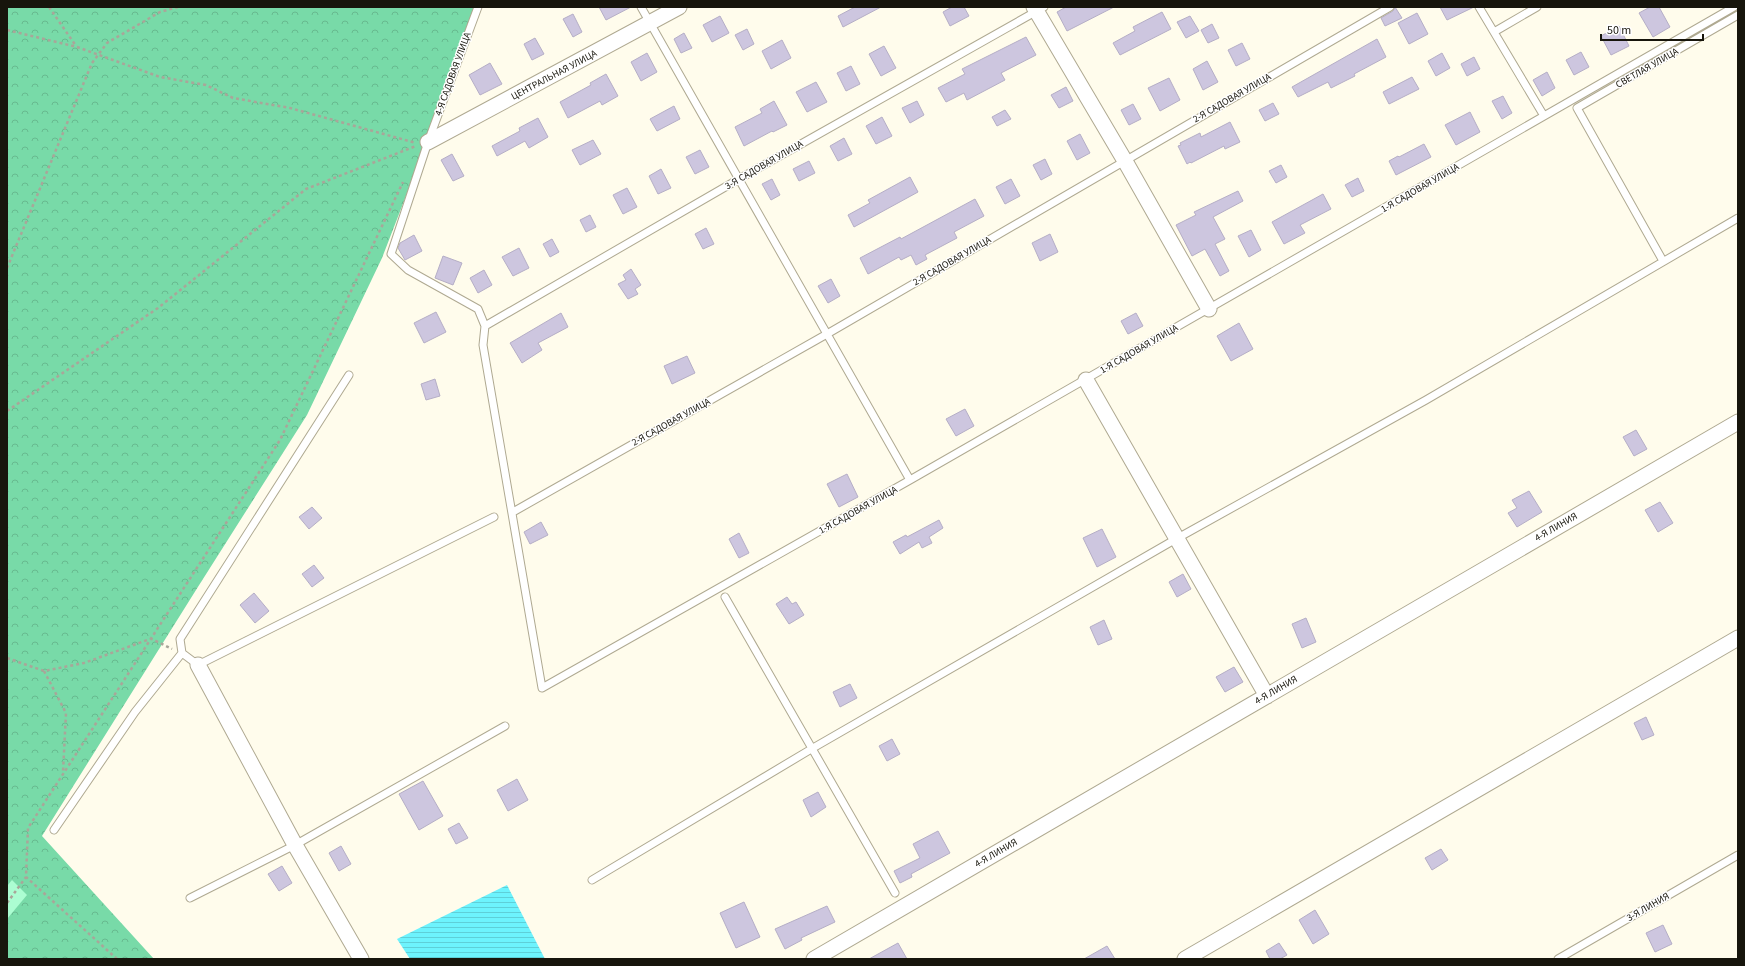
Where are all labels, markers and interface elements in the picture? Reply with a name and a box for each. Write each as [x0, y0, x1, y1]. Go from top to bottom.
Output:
scale bar [1601, 16, 1703, 42]
text: 50 m [1607, 22, 1631, 39]
street label: 4-Я САДОВАЯ УЛИЦА [431, 30, 475, 118]
street label: СВЕТЛАЯ УЛИЦА [1613, 44, 1681, 92]
street label: ЦЕНТРАЛЬНАЯ УЛИЦА [509, 46, 600, 104]
street label: 2-Я САДОВАЯ УЛИЦА [1190, 70, 1274, 126]
street label: 3-Я САДОВАЯ УЛИЦА [722, 137, 806, 193]
street label: 1-Я САДОВАЯ УЛИЦА [1378, 160, 1462, 216]
street label: 2-Я САДОВАЯ УЛИЦА [910, 233, 994, 289]
street label: 1-Я САДОВАЯ УЛИЦА [1097, 321, 1181, 377]
street label: 2-Я САДОВАЯ УЛИЦА [629, 394, 713, 450]
street label: 1-Я САДОВАЯ УЛИЦА [816, 482, 900, 538]
street label: 4-Я ЛИНИЯ [1532, 509, 1580, 545]
street label: 4-Я ЛИНИЯ [1252, 672, 1300, 708]
street label: 4-Я ЛИНИЯ [972, 835, 1020, 871]
street label: 3-Я ЛИНИЯ [1624, 889, 1672, 925]

